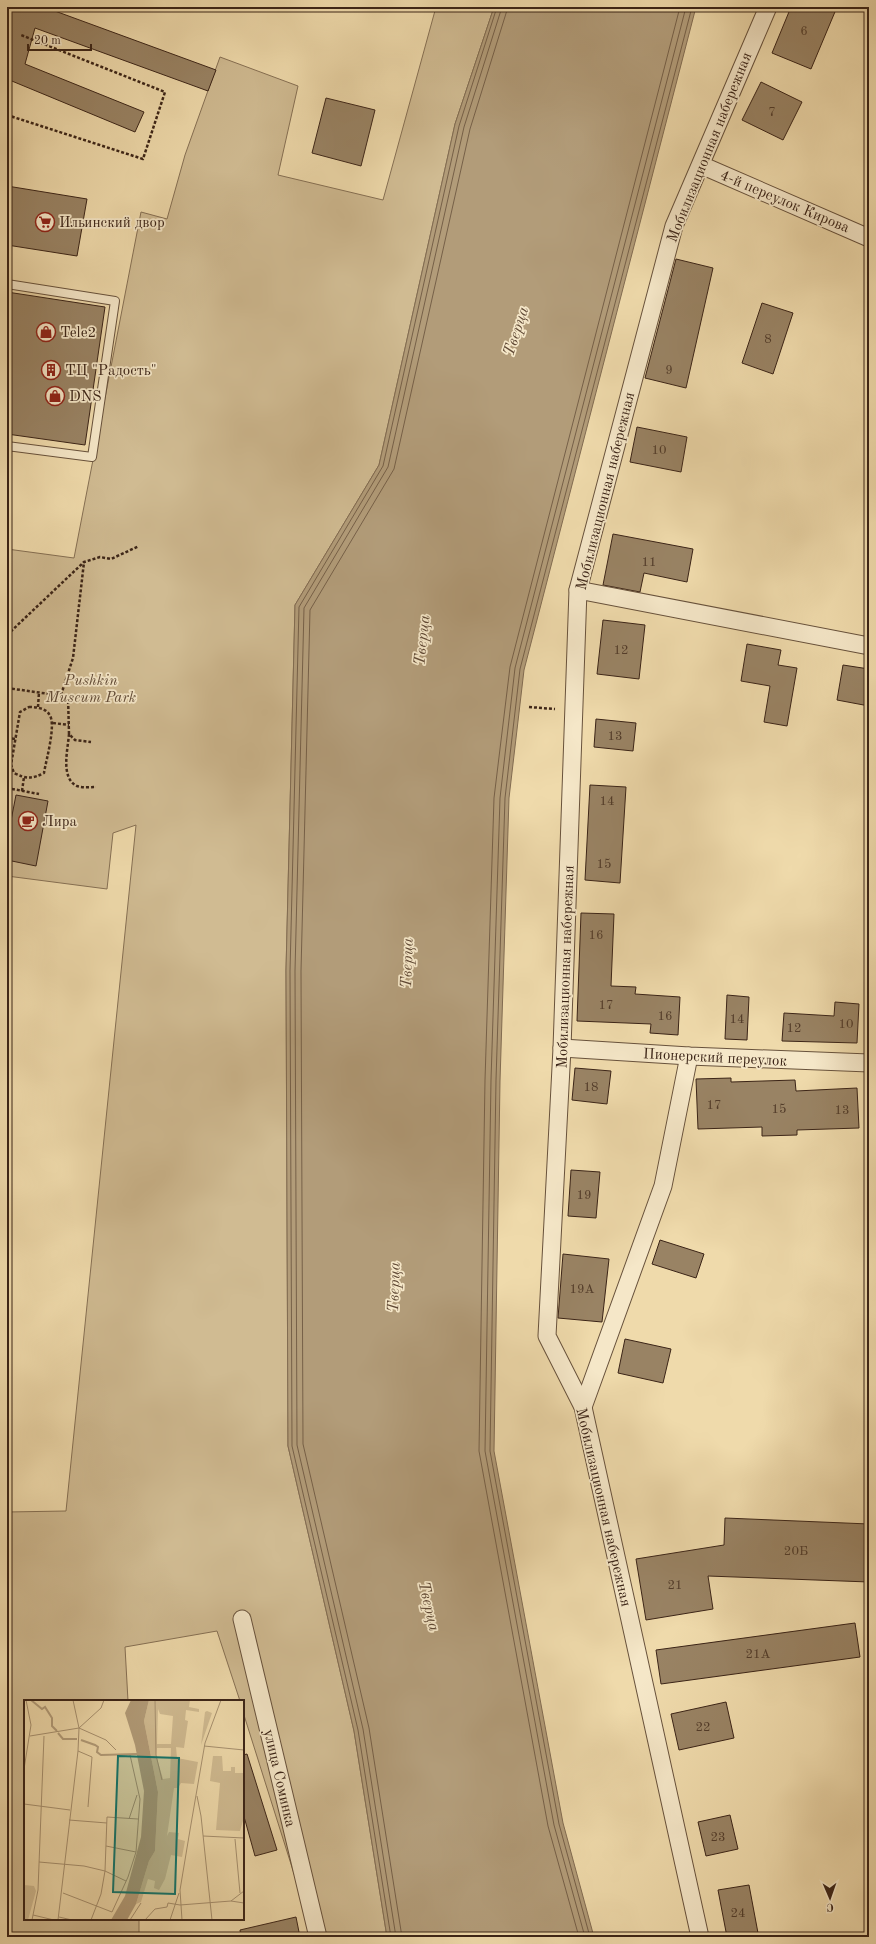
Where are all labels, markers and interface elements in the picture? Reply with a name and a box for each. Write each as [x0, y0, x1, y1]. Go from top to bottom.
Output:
house number: 6 [800, 25, 808, 38]
scale bar [28, 26, 91, 52]
text: 20 m [34, 35, 61, 47]
street label: Мобилизационная набережная [665, 50, 756, 245]
house number: 7 [768, 106, 776, 119]
street label: 4-й переулок Кирова [718, 168, 852, 237]
supermarket icon: Ильинский двор [34, 211, 56, 233]
place label: Ильинский двор [59, 216, 165, 231]
water label: Тверца [501, 305, 532, 358]
shop icon: Tele2 [35, 321, 57, 343]
place label: Tele2 [60, 326, 96, 341]
house number: 8 [764, 333, 772, 346]
building icon: ТЦ "Радость" [40, 359, 62, 381]
place label: ТЦ "Радость" [65, 364, 157, 379]
house number: 9 [665, 364, 673, 377]
shop icon: DNS [44, 385, 66, 407]
place label: DNS [69, 390, 102, 405]
street label: Мобилизационная набережная [575, 391, 638, 592]
house number: 10 [651, 444, 667, 457]
house number: 11 [641, 556, 657, 569]
water label: Тверца [412, 614, 434, 666]
house number: 12 [613, 644, 629, 657]
park label: Pushkin Museum Park [45, 674, 136, 706]
house number: 13 [607, 730, 623, 743]
house number: 14 [599, 795, 615, 808]
cafe icon: Лира [17, 810, 39, 832]
place label: Лира [42, 815, 78, 830]
house number: 15 [596, 858, 612, 871]
street label: Мобилизационная набережная [555, 865, 578, 1069]
house number: 16 [588, 929, 604, 942]
water label: Тверца [399, 937, 417, 989]
house number: 17 [598, 999, 614, 1012]
house number: 16 [657, 1010, 673, 1023]
house number: 14 [729, 1013, 745, 1026]
house number: 10 [838, 1018, 854, 1031]
house number: 12 [786, 1022, 802, 1035]
street label: Пионерский переулок [643, 1047, 788, 1070]
house number: 18 [583, 1081, 599, 1094]
house number: 17 [706, 1099, 722, 1112]
house number: 15 [771, 1103, 787, 1116]
house number: 13 [834, 1104, 850, 1117]
house number: 19 [576, 1189, 592, 1202]
water label: Тверца [386, 1261, 404, 1313]
house number: 19А [569, 1283, 595, 1296]
street label: Мобилизационная набережная [572, 1407, 633, 1608]
house number: 20Б [784, 1545, 808, 1558]
house number: 21 [667, 1579, 683, 1592]
water label: Тверца [415, 1580, 442, 1633]
house number: 21А [745, 1648, 771, 1661]
inset map [24, 1700, 244, 1920]
house number: 22 [695, 1721, 711, 1734]
street label: улица Соминка [260, 1728, 297, 1829]
house number: 23 [710, 1831, 726, 1844]
north arrow [810, 1878, 850, 1918]
text: С [826, 1901, 834, 1912]
house number: 24 [730, 1907, 746, 1920]

